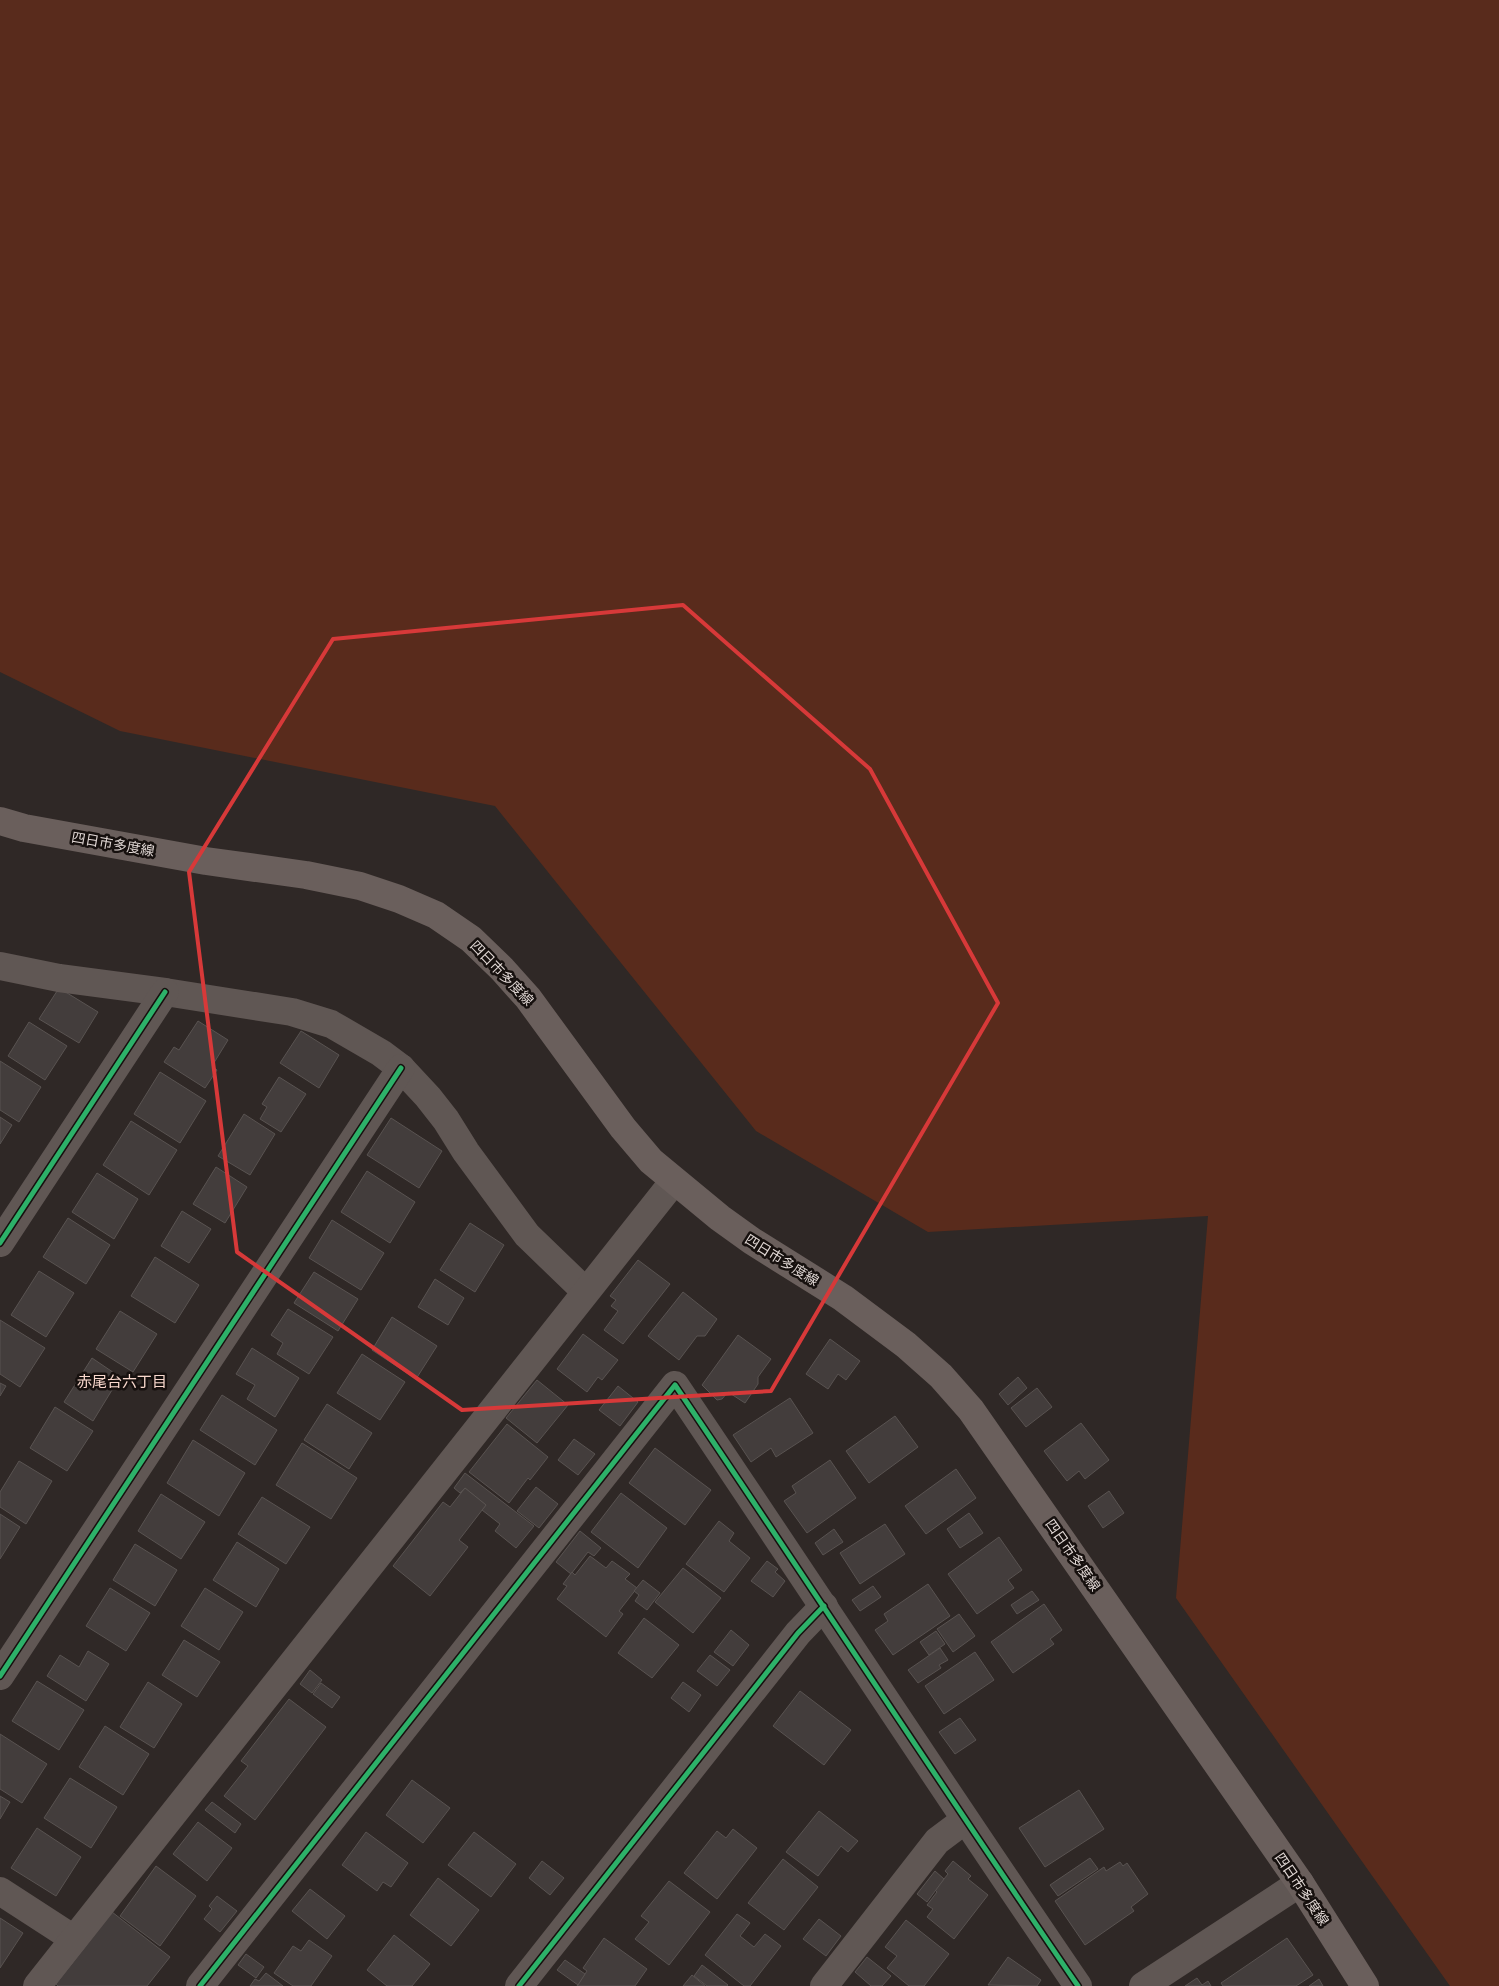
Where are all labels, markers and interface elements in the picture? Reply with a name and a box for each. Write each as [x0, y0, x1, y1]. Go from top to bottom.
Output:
street label: 四日市多度線 [70, 828, 156, 860]
street label: 四日市多度線 [466, 937, 538, 1009]
street label: 四日市多度線 [742, 1230, 822, 1290]
district label: 赤尾台六丁目 [77, 1372, 167, 1391]
street label: 四日市多度線 [1042, 1515, 1104, 1595]
street label: 四日市多度線 [1271, 1849, 1333, 1929]

